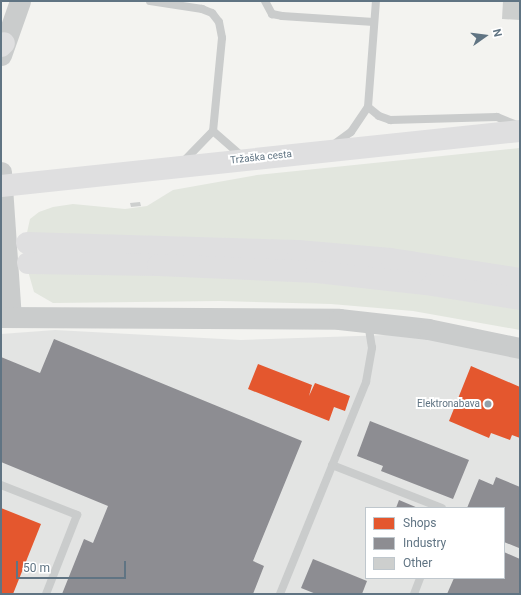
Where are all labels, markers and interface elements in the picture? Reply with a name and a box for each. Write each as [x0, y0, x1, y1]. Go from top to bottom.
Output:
north arrow [465, 16, 505, 56]
text: N [490, 28, 504, 38]
street label: Tržaška cesta [230, 148, 292, 166]
place label: Elektronabava [417, 398, 480, 410]
marker: Elektronabava [483, 399, 493, 409]
legend [365, 507, 505, 579]
text: Shops [403, 516, 437, 530]
text: Industry [403, 536, 446, 550]
scale bar [18, 553, 128, 579]
text: Other [403, 556, 432, 570]
text: 50 m [23, 561, 50, 575]

